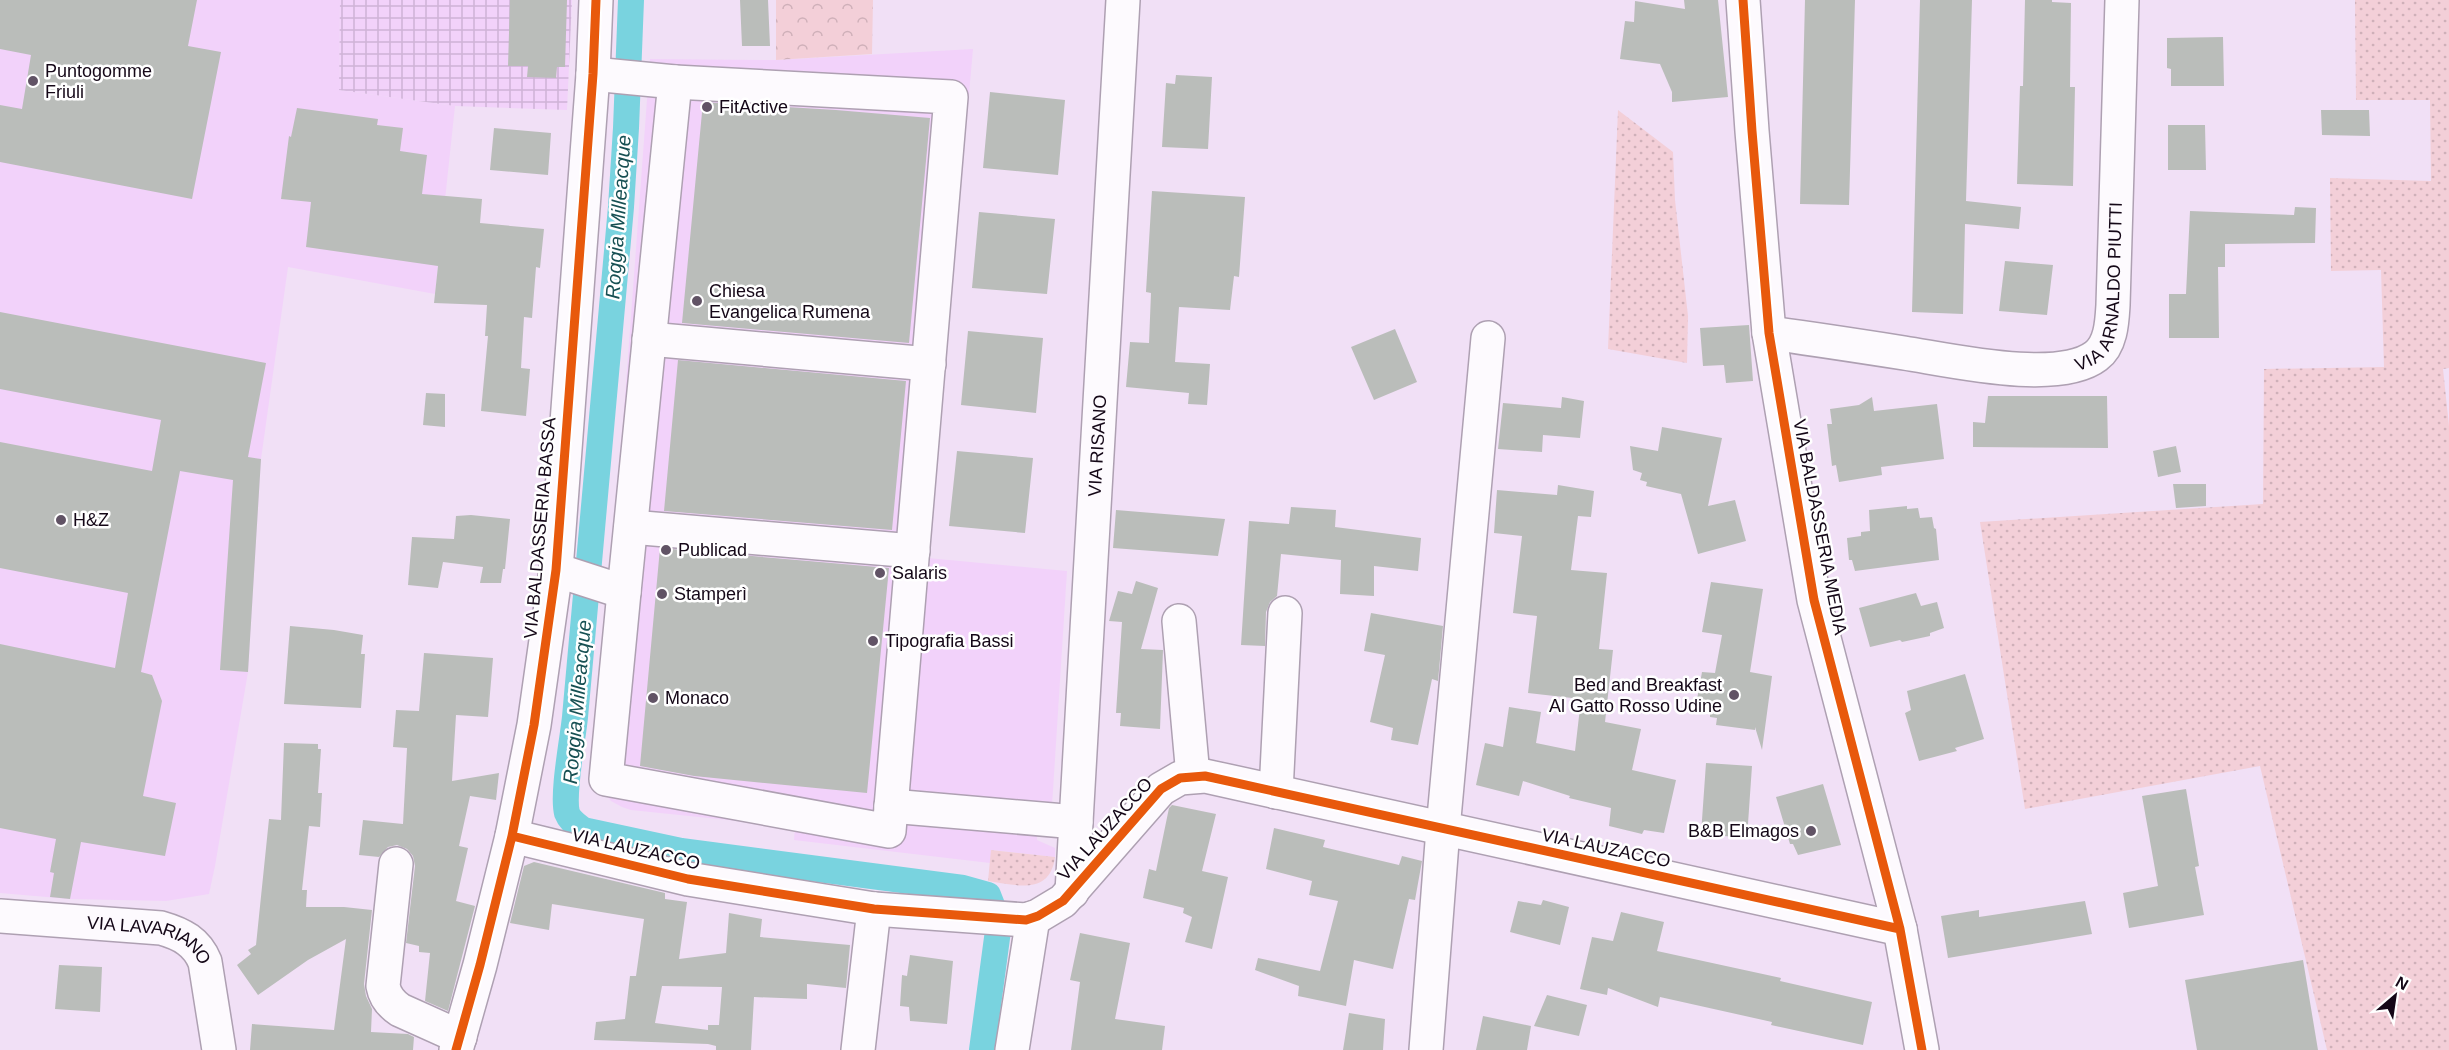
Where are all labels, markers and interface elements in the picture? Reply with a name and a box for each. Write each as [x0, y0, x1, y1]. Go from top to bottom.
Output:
place label: Puntogomme Friuli [45, 61, 152, 102]
marker: Puntogomme Friuli [26, 74, 40, 88]
place label: FitActive [719, 97, 788, 117]
marker: FitActive [700, 100, 714, 114]
water label: Roggia Milleacque [601, 134, 635, 300]
street label: VIA ARNALDO PIUTTI [2072, 202, 2126, 375]
place label: Chiesa Evangelica Rumena [709, 281, 871, 322]
marker: Chiesa Evangelica Rumena [690, 294, 704, 308]
street label: VIA RISANO [1085, 394, 1110, 497]
street label: VIA BALDASSERIA BASSA [520, 416, 560, 640]
street label: VIA BALDASSERIA MEDIA [1789, 418, 1851, 636]
place label: H&Z [73, 510, 109, 530]
marker: H&Z [54, 513, 68, 527]
place label: Publicad [678, 540, 747, 560]
marker: Publicad [659, 543, 673, 557]
place label: Salaris [892, 563, 947, 583]
marker: Salaris [873, 566, 887, 580]
place label: Stamperì [674, 584, 747, 604]
marker: Stamperì [655, 587, 669, 601]
water label: Roggia Milleacque [559, 619, 595, 785]
place label: Tipografia Bassi [885, 631, 1013, 651]
marker: Tipografia Bassi [866, 634, 880, 648]
place label: Bed and Breakfast Al Gatto Rosso Udine [1549, 675, 1722, 716]
place label: Monaco [665, 688, 729, 708]
marker: Bed and Breakfast Al Gatto Rosso Udine [1727, 688, 1741, 702]
marker: Monaco [646, 691, 660, 705]
street label: VIA LAUZACCO [1054, 774, 1156, 884]
place label: B&B Elmagos [1688, 821, 1799, 841]
marker: B&B Elmagos [1804, 824, 1818, 838]
street label: VIA LAUZACCO [570, 825, 702, 873]
street label: VIA LAUZACCO [1540, 825, 1672, 871]
street label: VIA LAVARIANO [86, 913, 215, 968]
north arrow [2365, 966, 2425, 1026]
text: N [2393, 973, 2411, 994]

